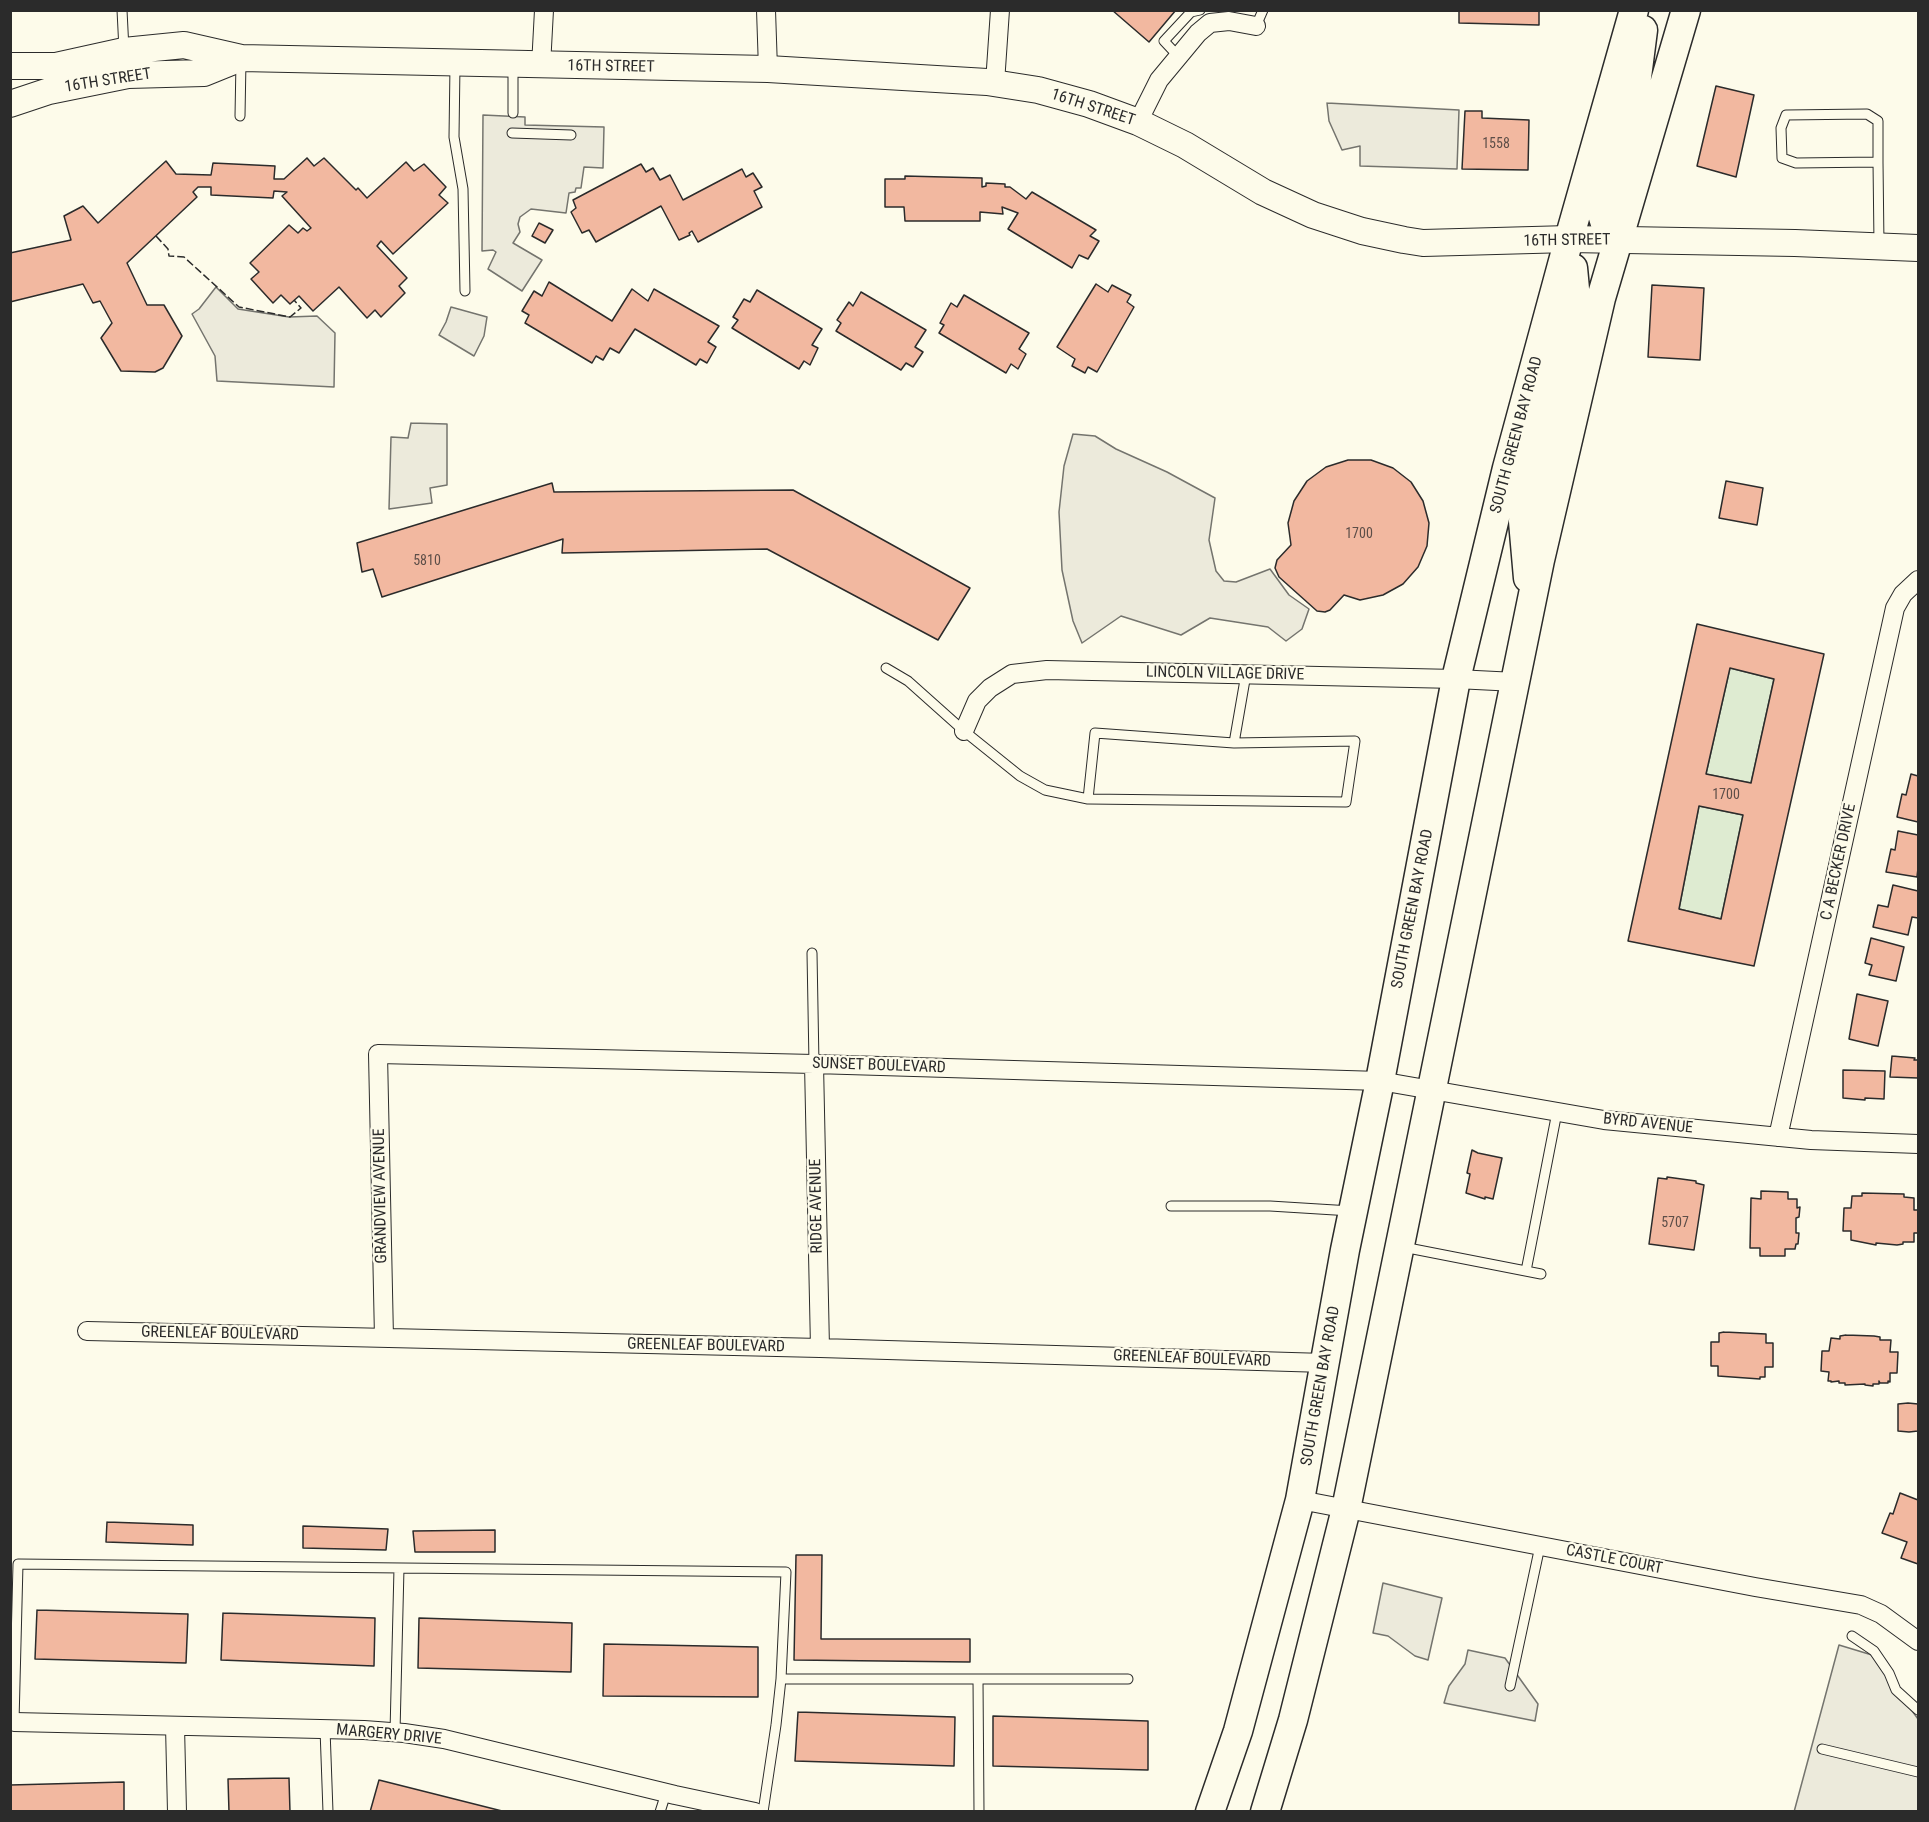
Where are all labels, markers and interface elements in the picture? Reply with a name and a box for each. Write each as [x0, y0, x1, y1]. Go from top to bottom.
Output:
street label: 16TH STREET [567, 57, 655, 77]
street label: 16TH STREET [63, 65, 153, 97]
street label: 16TH STREET [1049, 85, 1137, 131]
house number: 1558 [1482, 136, 1510, 152]
street label: 16TH STREET [1523, 231, 1611, 251]
street label: SOUTH GREEN BAY ROAD [1487, 354, 1547, 516]
house number: 1700 [1345, 526, 1373, 542]
house number: 5810 [413, 553, 441, 569]
street label: LINCOLN VILLAGE DRIVE [1146, 663, 1304, 685]
house number: 1700 [1712, 787, 1740, 803]
street label: C A BECKER DRIVE [1817, 802, 1861, 922]
street label: SOUTH GREEN BAY ROAD [1388, 828, 1438, 990]
street label: SUNSET BOULEVARD [812, 1054, 946, 1078]
street label: BYRD AVENUE [1602, 1110, 1694, 1138]
street label: GRANDVIEW AVENUE [370, 1128, 392, 1264]
street label: RIDGE AVENUE [807, 1158, 827, 1254]
house number: 5707 [1661, 1215, 1689, 1231]
street label: SOUTH GREEN BAY ROAD [1297, 1305, 1345, 1467]
street label: GREENLEAF BOULEVARD [141, 1323, 299, 1345]
street label: GREENLEAF BOULEVARD [627, 1335, 785, 1357]
street label: GREENLEAF BOULEVARD [1113, 1347, 1271, 1371]
street label: CASTLE COURT [1564, 1541, 1664, 1579]
street label: MARGERY DRIVE [335, 1721, 443, 1749]

